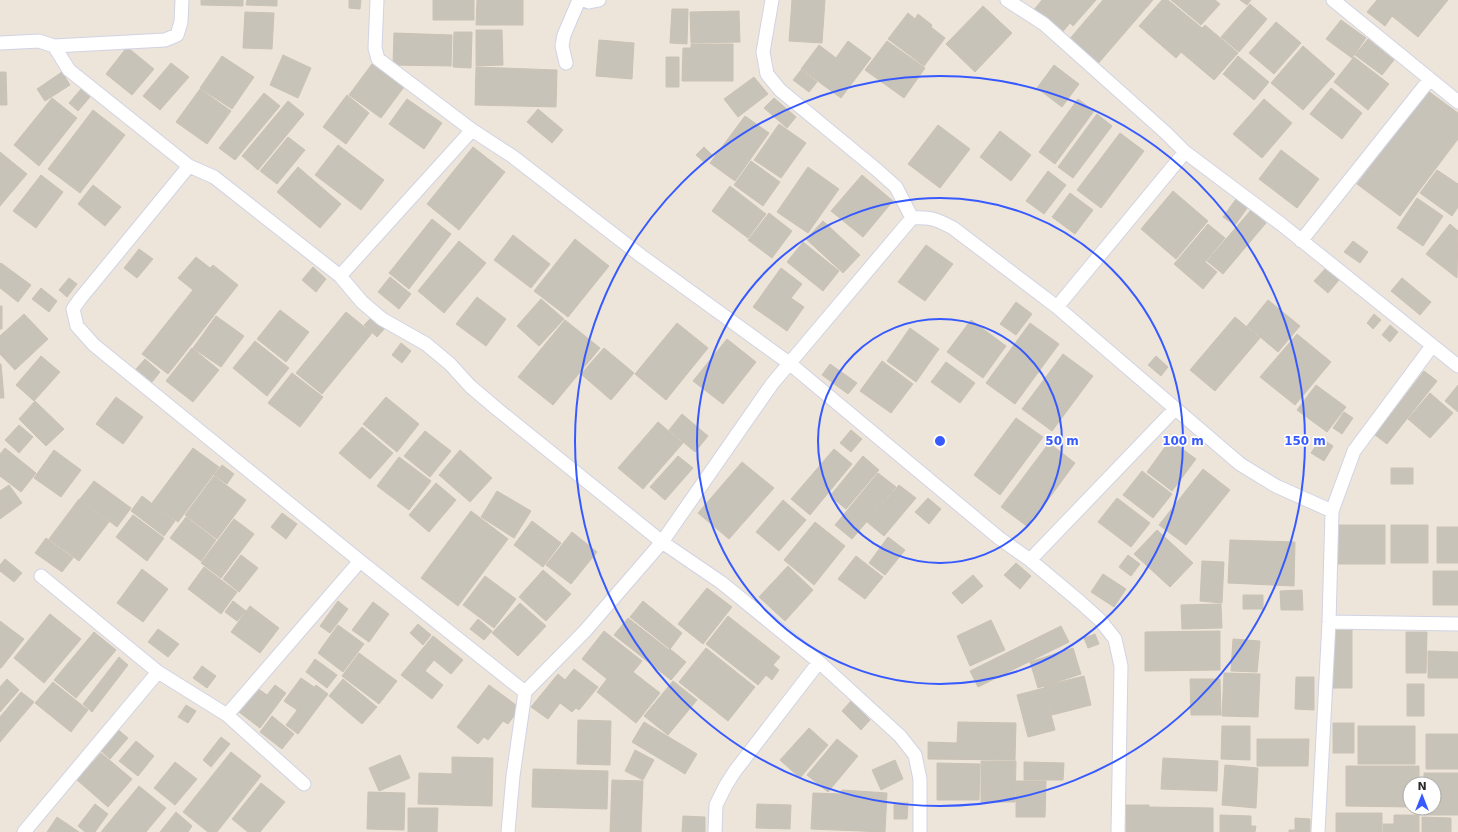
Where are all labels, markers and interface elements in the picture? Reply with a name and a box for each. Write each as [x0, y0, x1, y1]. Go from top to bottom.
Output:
centre of rings [933, 434, 947, 448]
text: 50 m [1045, 434, 1079, 448]
text: 100 m [1162, 434, 1204, 448]
text: 150 m [1284, 434, 1326, 448]
north arrow [1402, 776, 1442, 816]
text: N [1417, 780, 1427, 793]

